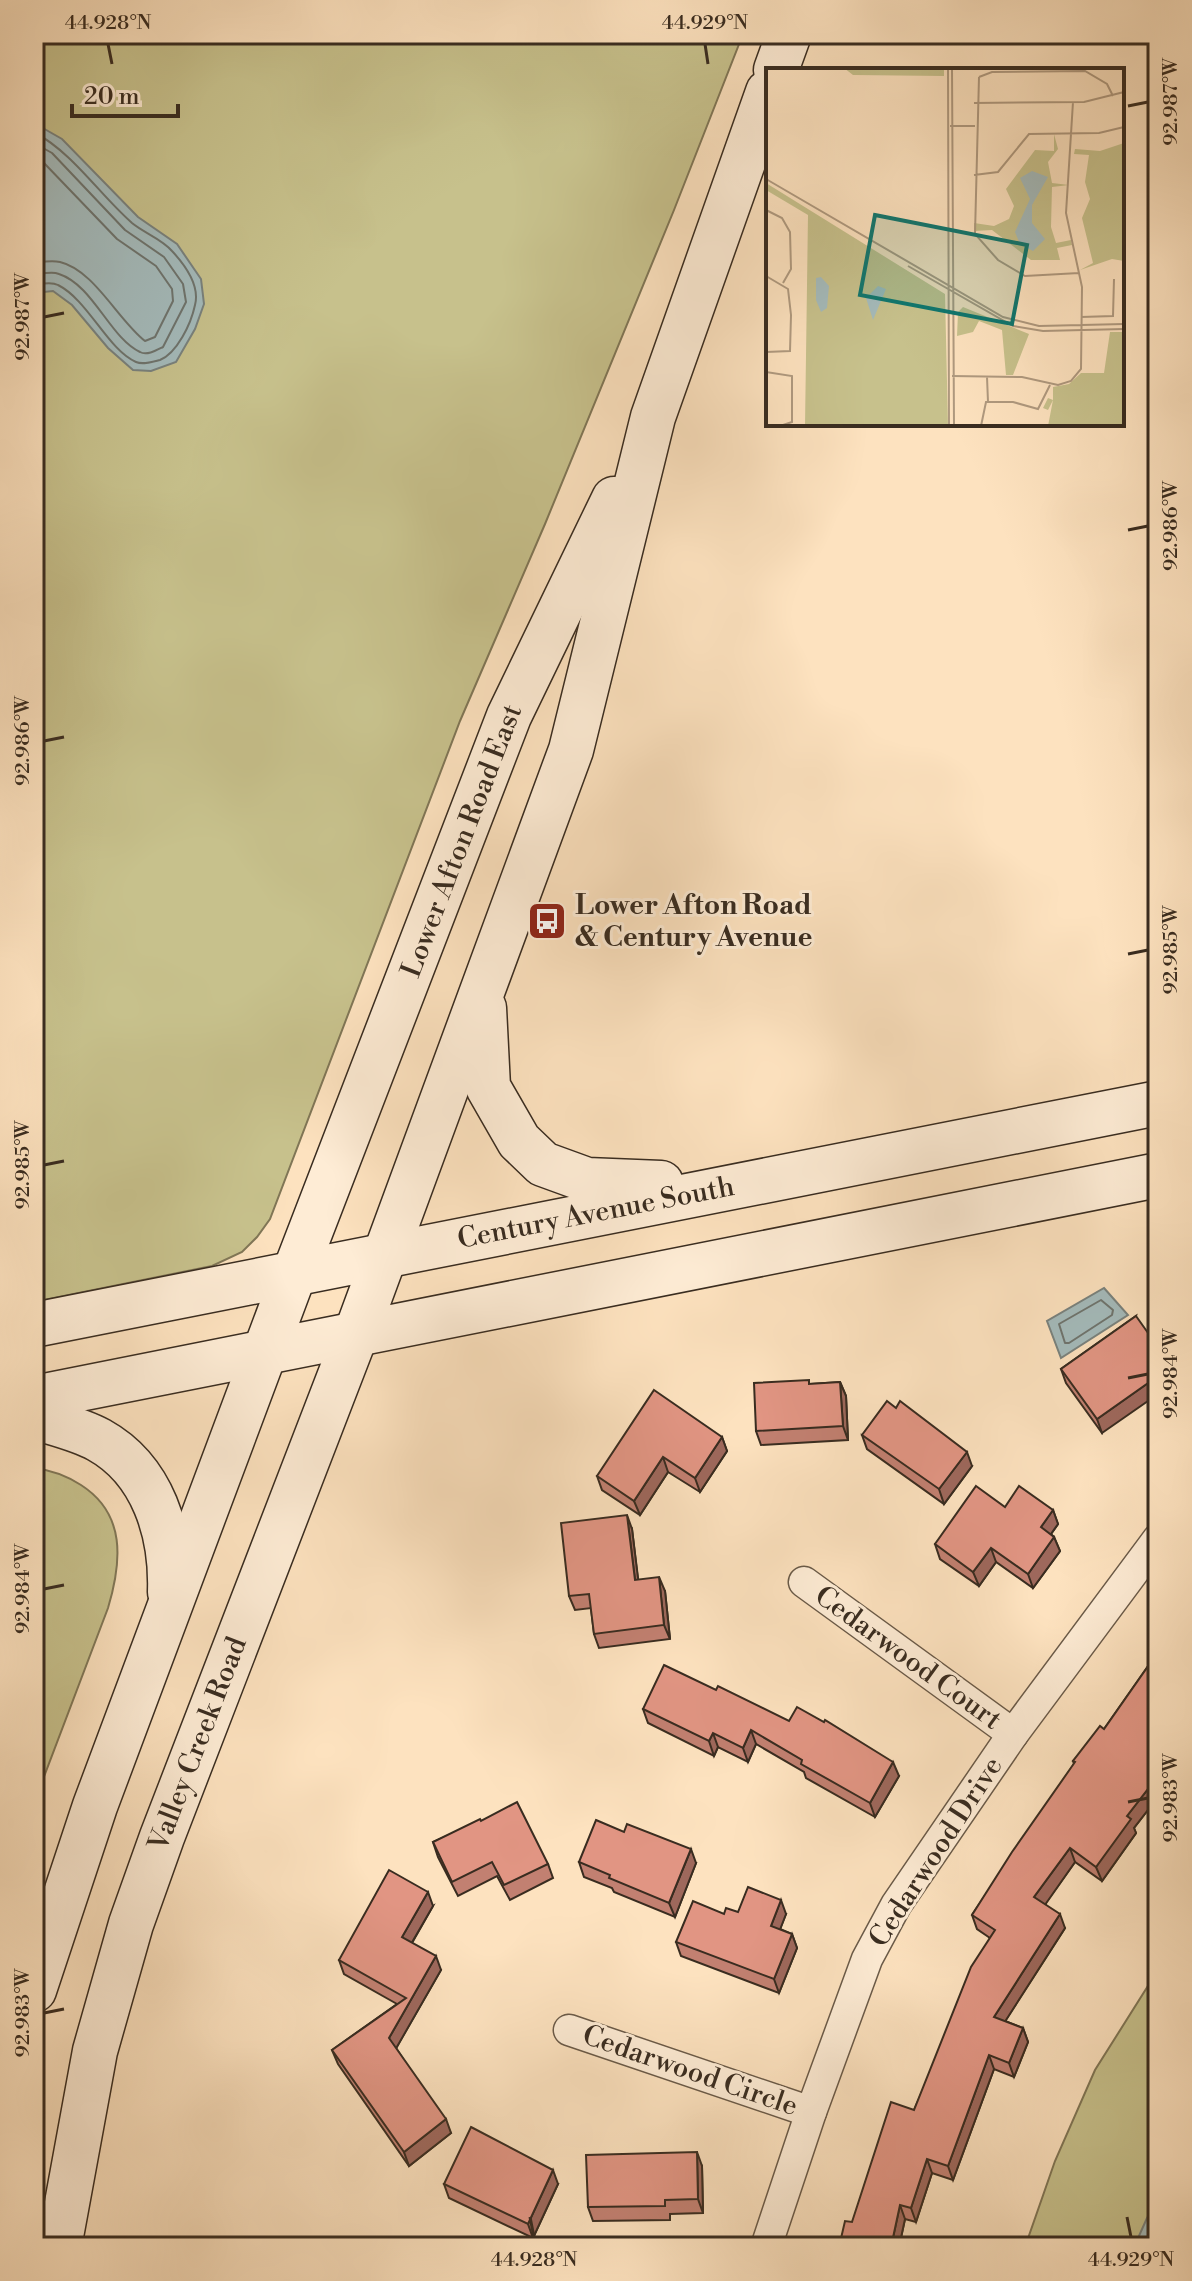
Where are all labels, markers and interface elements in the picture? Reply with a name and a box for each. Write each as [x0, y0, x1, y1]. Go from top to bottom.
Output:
text: 44.928°N [65, 11, 151, 36]
text: 44.929°N [662, 11, 748, 36]
text: 92.987°W [1159, 57, 1184, 146]
scale bar [72, 68, 178, 118]
inset map [766, 68, 1124, 426]
text: 20 m [84, 82, 140, 112]
text: 92.987°W [11, 272, 36, 361]
text: 92.986°W [1159, 480, 1184, 571]
text: 92.986°W [11, 695, 36, 786]
street label: Lower Afton Road East [394, 699, 530, 982]
place label: Lower Afton Road & Century Avenue [575, 888, 812, 955]
bus stop icon: Lower Afton Road & Century Avenue [526, 900, 568, 942]
text: 92.985°W [1159, 905, 1184, 994]
text: 92.985°W [11, 1120, 36, 1209]
street label: Century Avenue South [455, 1169, 738, 1257]
text: 92.984°W [1159, 1328, 1184, 1419]
text: 92.984°W [11, 1543, 36, 1634]
street label: Cedarwood Court [808, 1578, 1008, 1738]
street label: Valley Creek Road [141, 1632, 255, 1857]
street label: Cedarwood Drive [861, 1750, 1011, 1954]
text: 92.983°W [1159, 1753, 1184, 1842]
text: 92.983°W [11, 1968, 36, 2057]
street label: Cedarwood Circle [578, 2018, 802, 2124]
text: 44.928°N [491, 2248, 577, 2273]
text: 44.929°N [1088, 2248, 1174, 2273]

